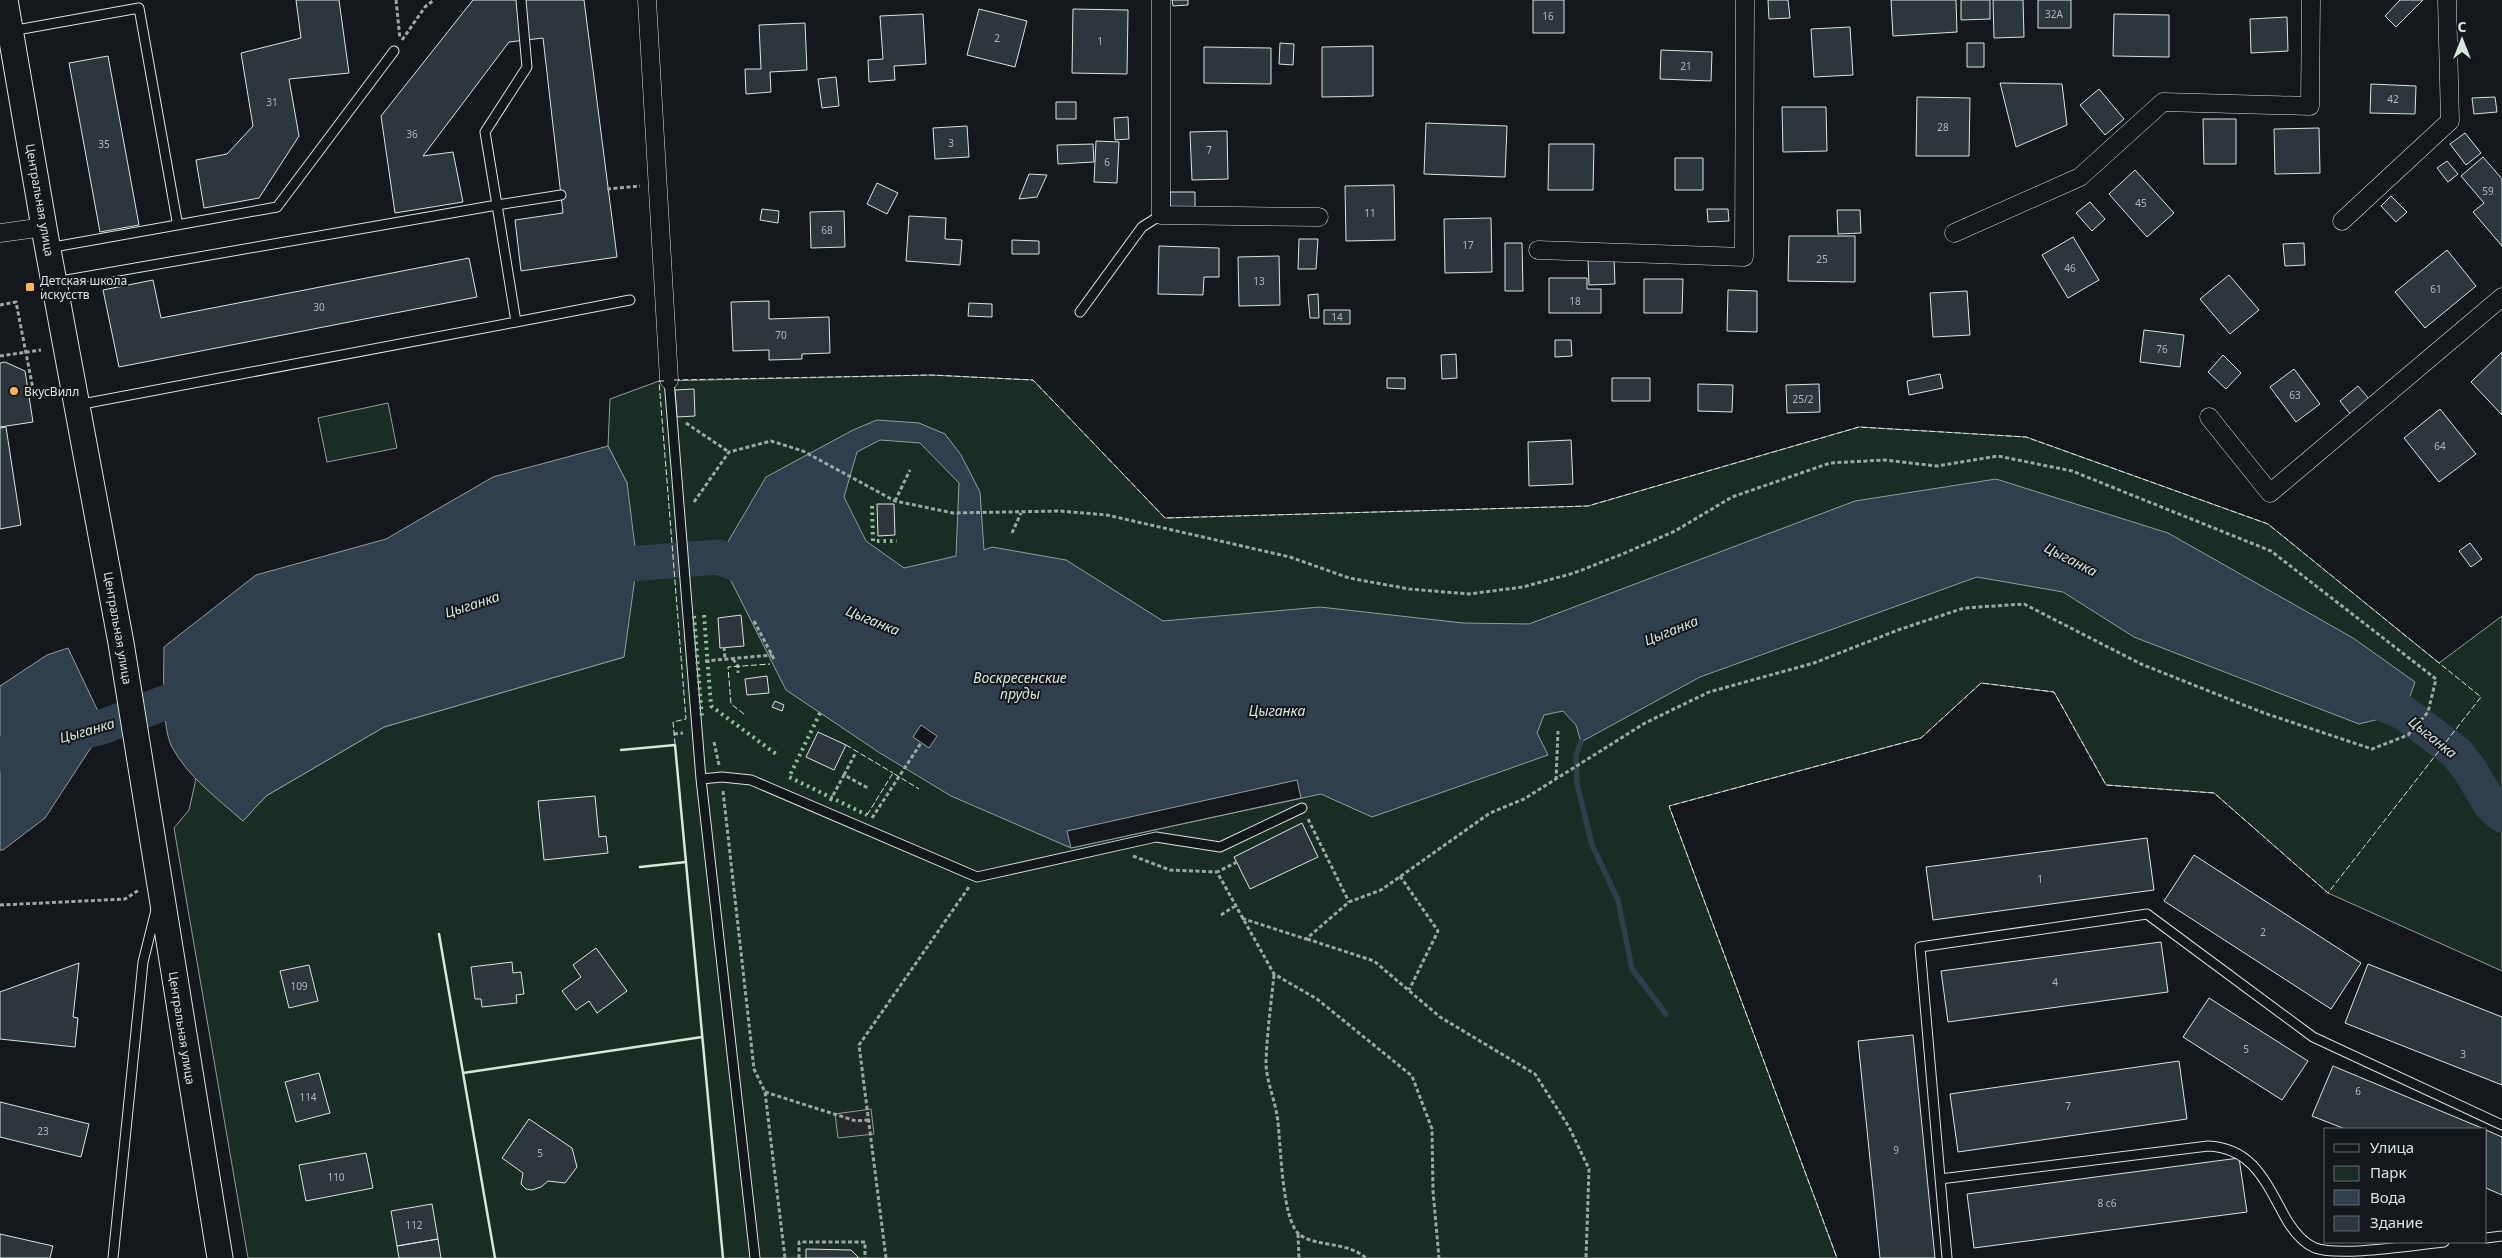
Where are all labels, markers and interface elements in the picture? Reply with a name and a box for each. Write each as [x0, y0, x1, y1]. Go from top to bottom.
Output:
house number: 32А [2045, 7, 2064, 21]
house number: 16 [1542, 9, 1554, 23]
north arrow [2437, 15, 2487, 65]
text: С [2457, 17, 2467, 36]
house number: 2 [994, 31, 1000, 45]
house number: 1 [1097, 34, 1103, 48]
house number: 21 [1680, 59, 1692, 73]
house number: 42 [2387, 92, 2399, 106]
house number: 31 [266, 95, 278, 109]
house number: 28 [1937, 120, 1949, 134]
house number: 36 [406, 127, 418, 141]
house number: 3 [948, 136, 954, 150]
house number: 35 [98, 137, 110, 151]
street label: Центральная улица [22, 142, 58, 258]
house number: 7 [1206, 143, 1212, 157]
house number: 6 [1104, 155, 1110, 169]
house number: 59 [2482, 184, 2494, 198]
house number: 45 [2135, 196, 2147, 210]
house number: 11 [1364, 206, 1376, 220]
house number: 68 [821, 223, 833, 237]
house number: 17 [1462, 238, 1474, 252]
house number: 25 [1816, 252, 1828, 266]
house number: 46 [2064, 261, 2076, 275]
place label: Детская школа искусств [40, 272, 127, 303]
house number: 13 [1253, 274, 1265, 288]
marker: Детская школа искусств [24, 281, 36, 293]
house number: 61 [2430, 282, 2442, 296]
house number: 18 [1569, 294, 1581, 308]
house number: 30 [313, 300, 325, 314]
house number: 14 [1331, 310, 1343, 324]
house number: 70 [775, 328, 787, 342]
house number: 76 [2156, 342, 2168, 356]
place label: ВкусВилл [24, 383, 79, 400]
marker: ВкусВилл [8, 385, 20, 397]
house number: 63 [2289, 388, 2301, 402]
house number: 25/2 [1793, 392, 1814, 406]
house number: 64 [2434, 439, 2446, 453]
water label: Цыганка [2041, 538, 2101, 580]
street label: Центральная улица [100, 570, 136, 686]
water label: Цыганка [442, 586, 502, 622]
water label: Цыганка [843, 601, 903, 639]
water label: Цыганка [1641, 611, 1701, 649]
water label: Воскресенские пруды [973, 668, 1067, 703]
water label: Цыганка [1249, 701, 1305, 720]
water label: Цыганка [2405, 712, 2461, 762]
water label: Цыганка [57, 713, 117, 747]
house number: 1 [2037, 872, 2043, 886]
house number: 2 [2260, 925, 2266, 939]
street label: Центральная улица [165, 970, 199, 1086]
house number: 4 [2052, 975, 2058, 989]
house number: 109 [290, 979, 308, 993]
house number: 5 [2243, 1042, 2249, 1056]
house number: 3 [2460, 1047, 2466, 1061]
house number: 6 [2355, 1084, 2361, 1098]
house number: 114 [299, 1090, 317, 1104]
house number: 7 [2065, 1099, 2071, 1113]
house number: 23 [37, 1124, 49, 1138]
legend [2324, 1128, 2487, 1243]
text: Улица [2370, 1137, 2414, 1157]
house number: 9 [1893, 1143, 1899, 1157]
house number: 5 [537, 1146, 543, 1160]
text: Парк [2370, 1162, 2406, 1182]
house number: 110 [327, 1170, 345, 1184]
text: Вода [2370, 1187, 2406, 1207]
house number: 8 с6 [2098, 1196, 2117, 1210]
text: Здание [2370, 1212, 2423, 1232]
house number: 112 [405, 1218, 423, 1232]

